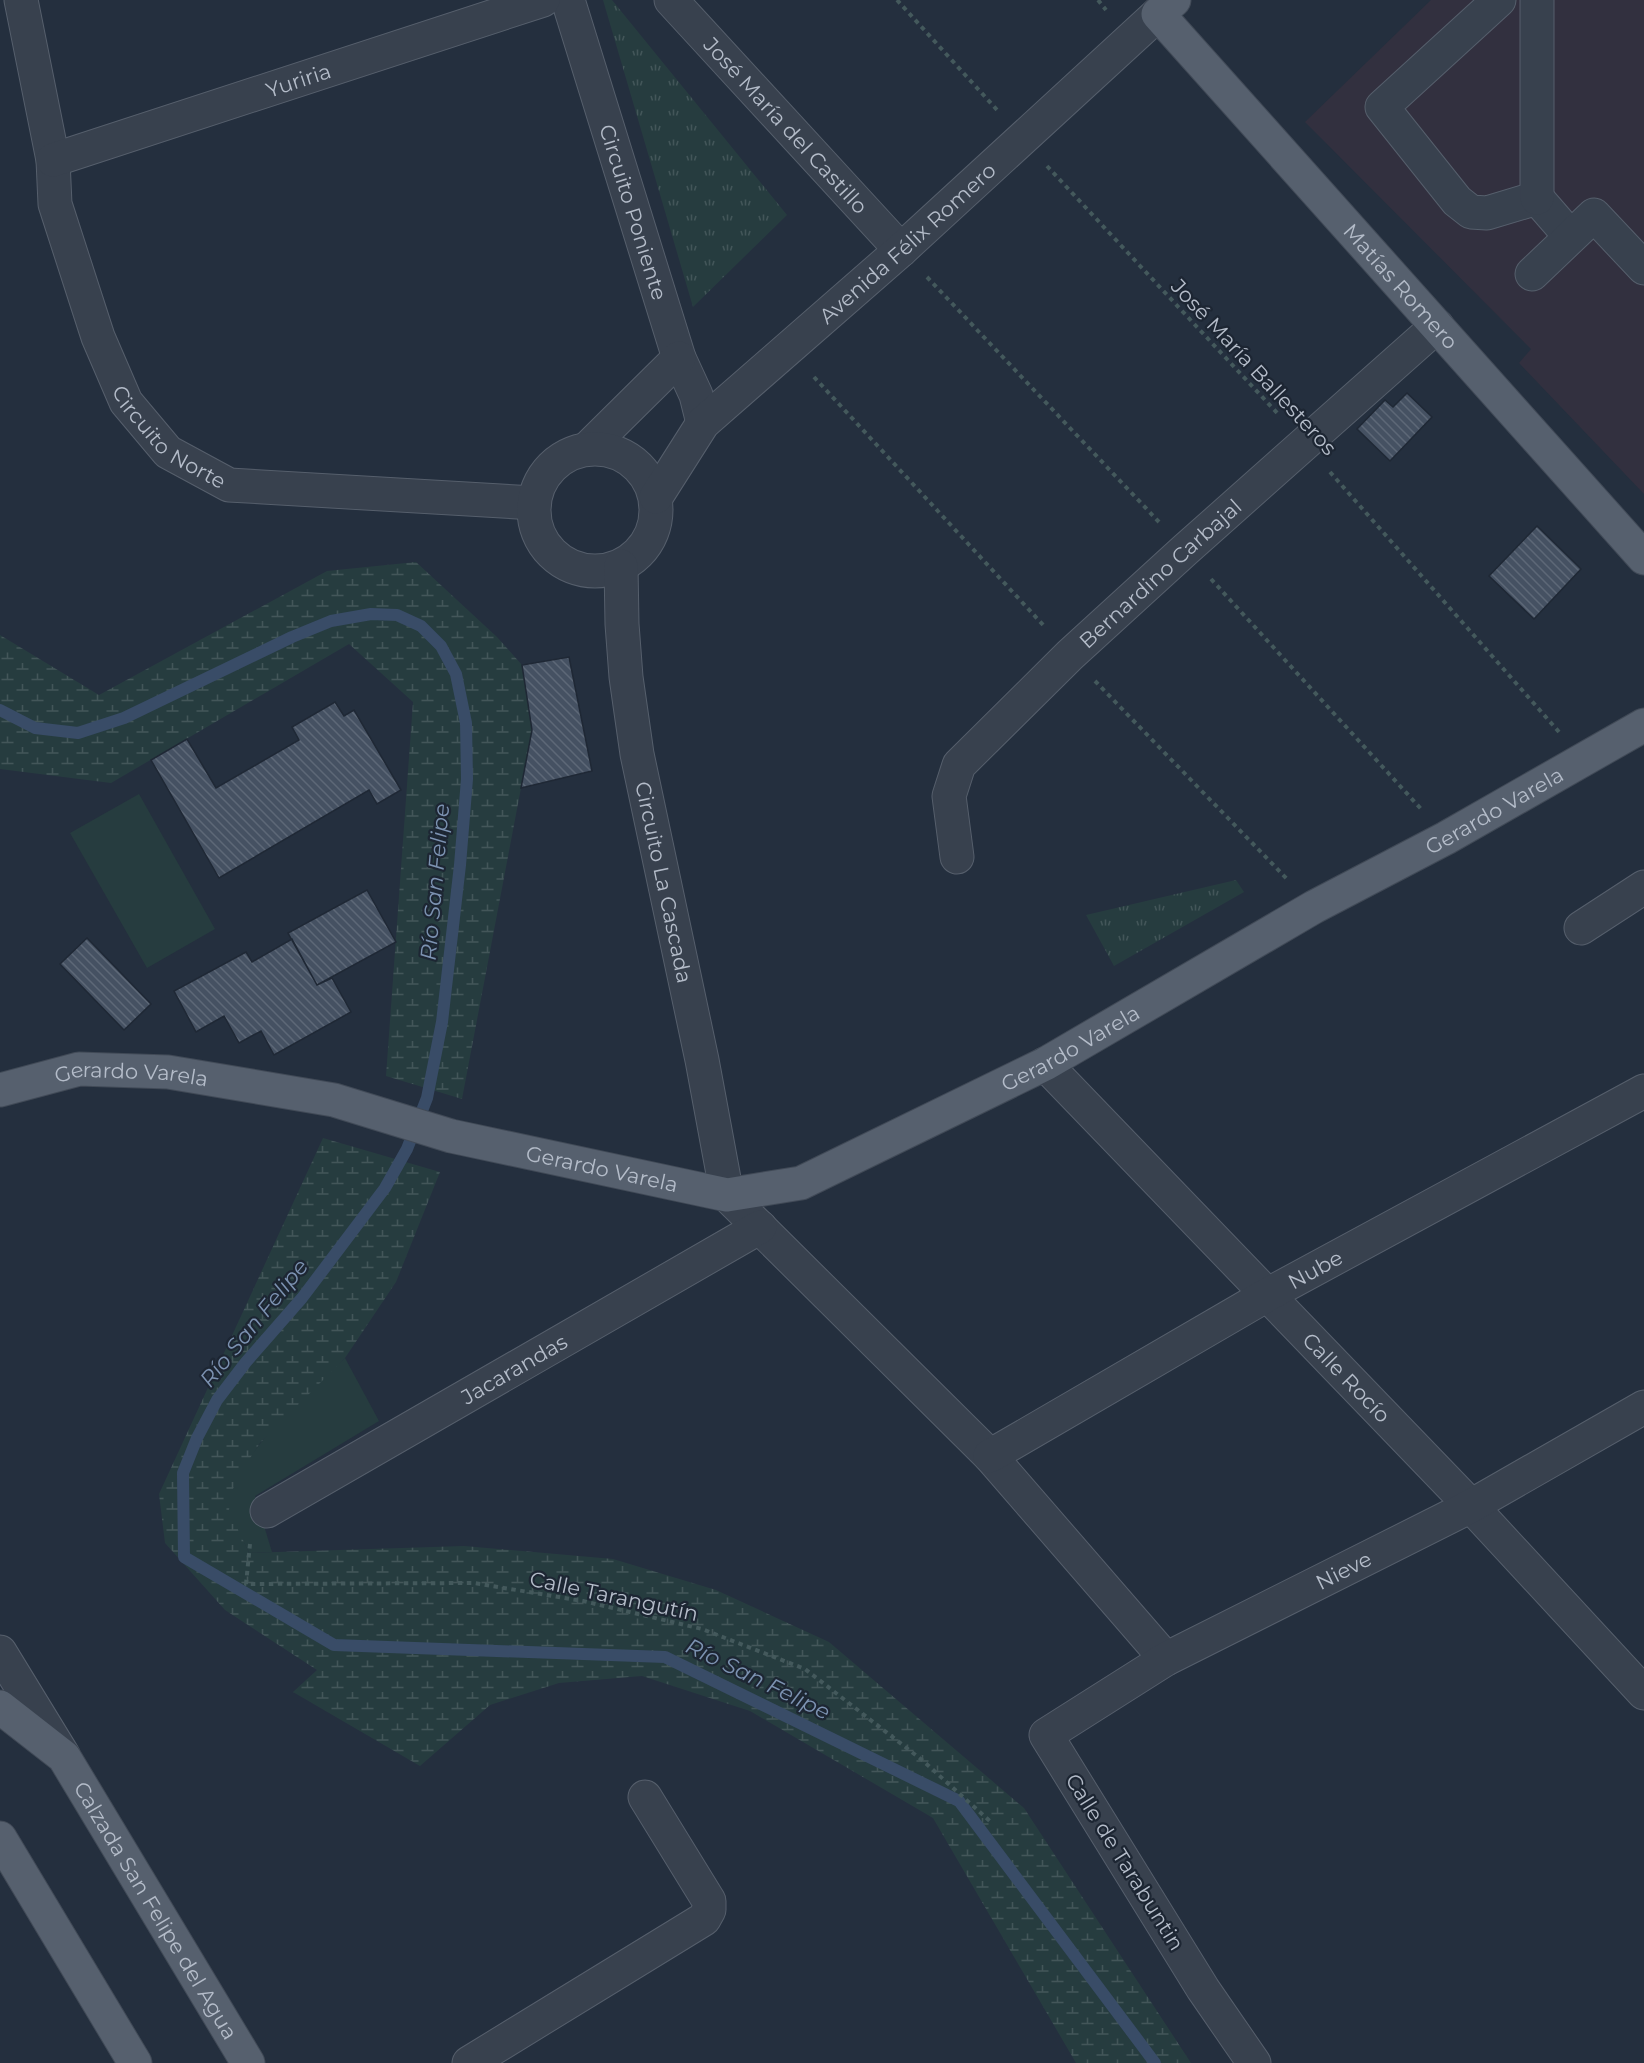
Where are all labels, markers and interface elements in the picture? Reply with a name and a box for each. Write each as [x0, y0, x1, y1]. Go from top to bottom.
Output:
street label: José María del Castillo [698, 31, 873, 218]
street label: Yuriria [263, 58, 334, 102]
street label: Circuito Poniente [595, 121, 673, 303]
street label: Avenida Félix Romero [814, 157, 1001, 328]
street label: Matías Romero [1339, 218, 1463, 354]
street label: José María Ballesteros [1165, 273, 1342, 460]
street label: Circuito Norte [108, 381, 231, 494]
street label: Bernardino Carbajal [1074, 494, 1246, 653]
street label: Gerardo Varela [1421, 761, 1567, 859]
street label: Circuito La Cascada [631, 779, 698, 985]
water label: Río San Felipe [415, 802, 455, 962]
street label: Gerardo Varela [997, 999, 1144, 1096]
street label: Gerardo Varela [51, 1056, 210, 1091]
street label: Gerardo Varela [524, 1140, 680, 1197]
street label: Nube [1284, 1244, 1347, 1294]
water label: Río San Felipe [194, 1253, 314, 1393]
street label: Calle Rocío [1298, 1327, 1396, 1427]
street label: Jacarandas [456, 1328, 571, 1410]
street label: Nieve [1311, 1546, 1375, 1594]
street label: Calle Tarangutín [528, 1566, 700, 1626]
water label: Río San Felipe [681, 1632, 835, 1726]
street label: Calle de Tarabuntin [1060, 1769, 1190, 1955]
street label: Calzada San Felipe del Agua [69, 1777, 243, 2044]

